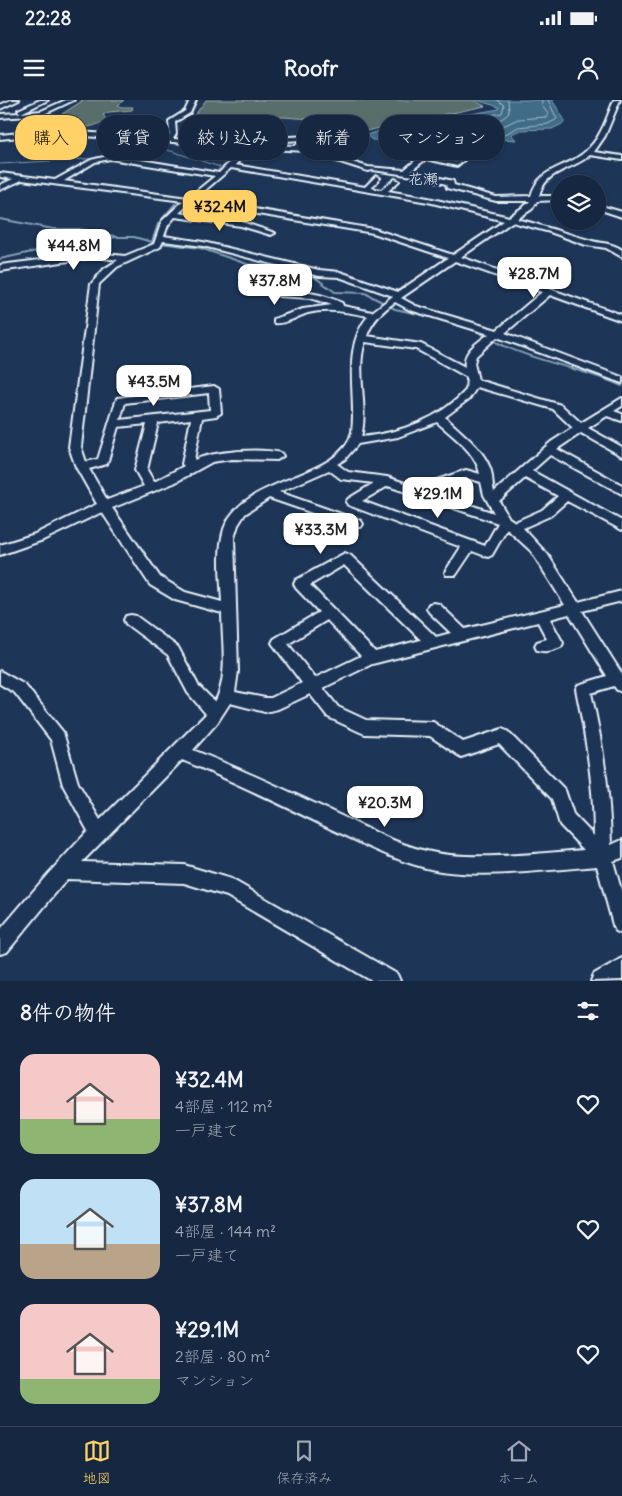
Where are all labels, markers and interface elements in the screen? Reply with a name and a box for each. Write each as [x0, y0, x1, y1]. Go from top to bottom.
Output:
text: 22:28 [25, 6, 71, 30]
icon: menu [20, 54, 48, 82]
text: Roofr [284, 54, 338, 82]
icon: person [574, 54, 602, 82]
chip: 購入 [15, 115, 87, 160]
chip: 賃貸 [97, 115, 169, 160]
chip: 絞り込み [179, 115, 287, 160]
chip: 新着 [297, 115, 369, 160]
chip: マンション [379, 115, 504, 160]
district label: 花瀬 [408, 169, 438, 188]
map controls [551, 175, 606, 230]
button: layers [551, 175, 606, 230]
pin: ¥32.4M [179, 190, 261, 232]
text: ¥32.4M [194, 196, 246, 216]
pin: ¥44.8M [33, 228, 115, 271]
text: ¥44.8M [47, 235, 101, 255]
pin: ¥28.7M [493, 256, 575, 299]
text: ¥28.7M [508, 263, 560, 283]
pin: ¥37.8M [234, 264, 316, 306]
text: ¥37.8M [249, 270, 301, 290]
pin: ¥43.5M [113, 364, 195, 407]
text: ¥43.5M [127, 371, 181, 391]
pin: ¥29.1M [397, 476, 479, 519]
text: ¥29.1M [413, 483, 463, 503]
pin: ¥33.3M [280, 512, 362, 555]
text: ¥33.3M [295, 519, 347, 539]
pin: ¥20.3M [344, 786, 426, 828]
text: ¥20.3M [358, 792, 412, 812]
icon: filters [574, 997, 602, 1025]
text: 8件の物件 [20, 999, 116, 1026]
text: ¥32.4M [175, 1066, 244, 1093]
icon: home [60, 1074, 120, 1134]
icon: heart [574, 1090, 602, 1118]
text: 4部屋 · 112 m² [175, 1096, 273, 1116]
text: 一戸建て [175, 1120, 239, 1140]
text: ¥37.8M [175, 1191, 243, 1218]
icon: home [60, 1199, 120, 1259]
icon: heart [574, 1215, 602, 1243]
text: 4部屋 · 144 m² [175, 1221, 276, 1241]
text: 一戸建て [175, 1245, 239, 1265]
text: ¥29.1M [175, 1316, 239, 1343]
icon: home [60, 1324, 120, 1384]
icon: heart [574, 1340, 602, 1368]
text: 2部屋 · 80 m² [175, 1346, 271, 1366]
text: マンション [175, 1370, 254, 1390]
tab: 地図 [83, 1437, 111, 1487]
tab: 保存済み [276, 1437, 332, 1487]
tab: ホーム [498, 1437, 539, 1487]

